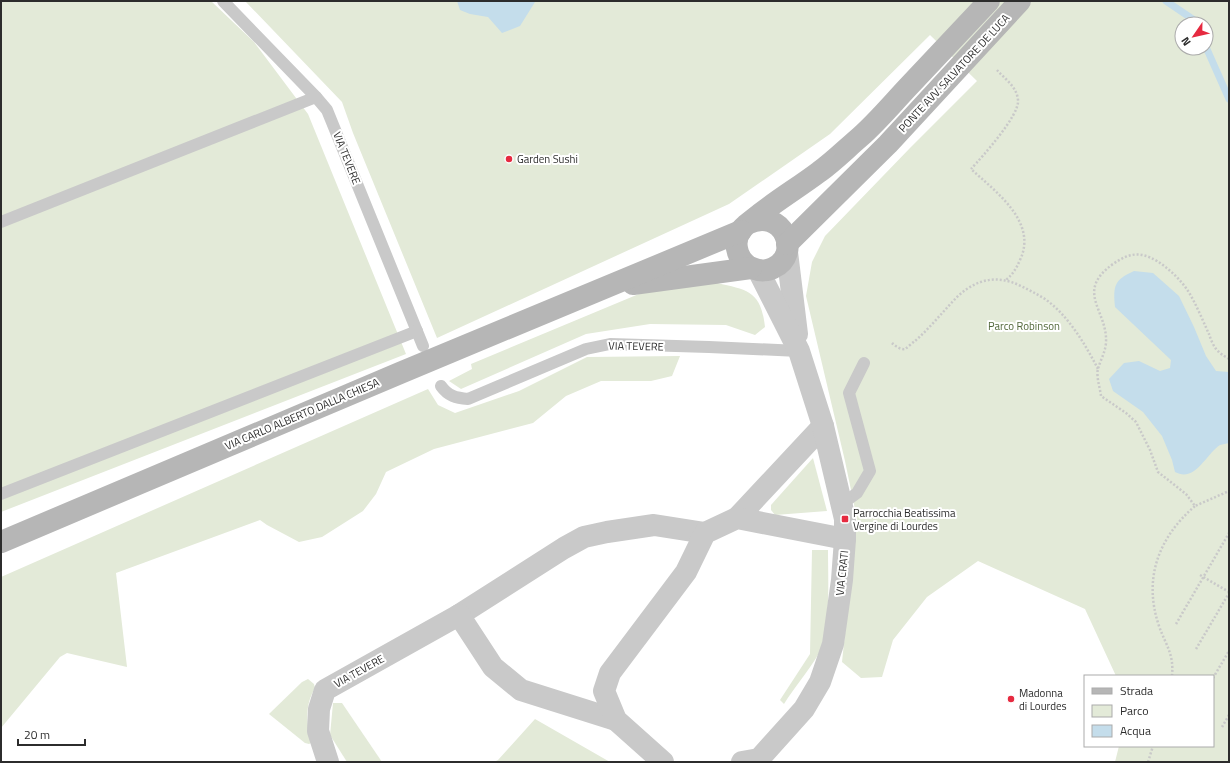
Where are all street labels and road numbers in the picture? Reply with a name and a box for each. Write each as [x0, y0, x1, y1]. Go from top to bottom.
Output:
street label: PONTE AVV. SALVATORE DE LUCA [895, 10, 1013, 136]
street label: VIA TEVERE [329, 129, 365, 187]
street label: VIA TEVERE [608, 338, 664, 354]
street label: VIA CARLO ALBERTO DALLA CHIESA [222, 374, 382, 454]
street label: VIA CRATI [832, 550, 852, 596]
street label: VIA TEVERE [331, 651, 387, 691]

